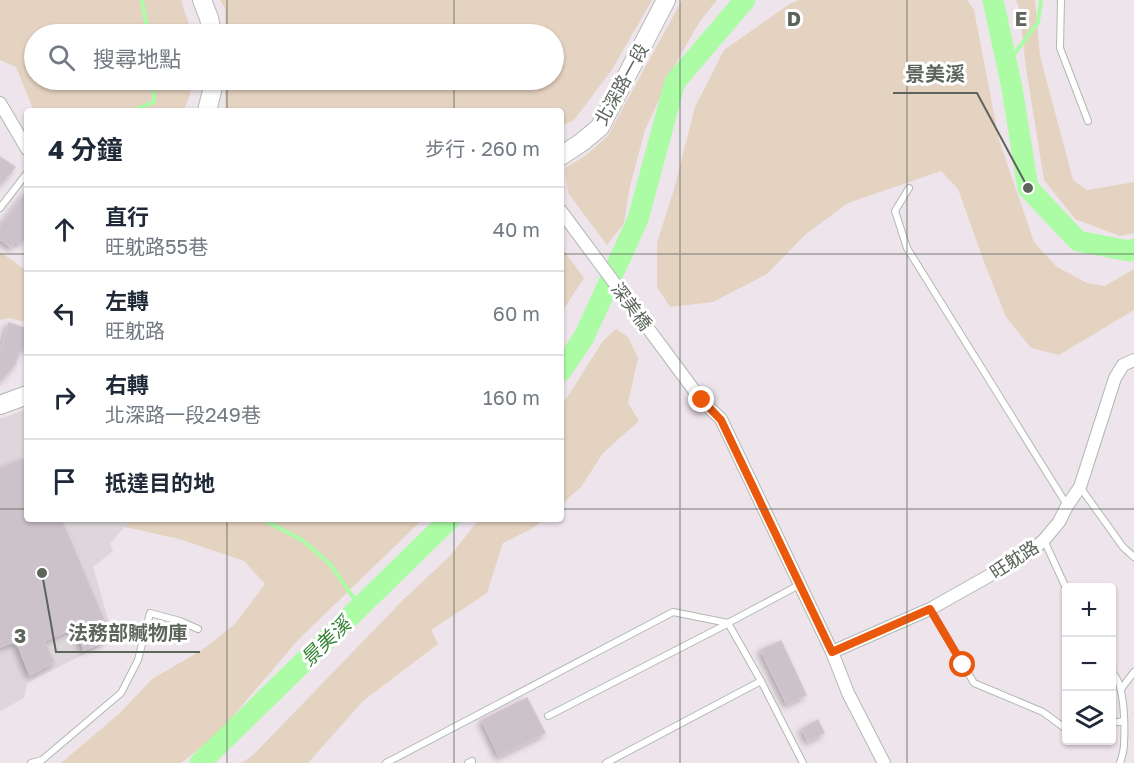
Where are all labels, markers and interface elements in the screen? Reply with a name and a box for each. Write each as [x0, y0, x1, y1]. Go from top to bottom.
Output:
text: D [787, 6, 801, 30]
text: E [1015, 6, 1027, 30]
search box [24, 24, 564, 90]
street label: 北深路一段 [590, 39, 652, 129]
icon: search [45, 41, 78, 74]
text: 搜尋地點 [93, 45, 181, 72]
callout: 景美溪 [893, 55, 977, 93]
text: 景美溪 [905, 61, 965, 85]
text: 4 分鐘 [48, 134, 123, 165]
text: 步行 · 260 m [425, 136, 540, 160]
text: 直行 [105, 203, 149, 230]
icon: ahead [48, 213, 81, 246]
text: 40 m [493, 217, 540, 241]
text: 旺躭路55巷 [105, 234, 208, 258]
street label: 深美橋 [607, 278, 657, 334]
text: 左轉 [105, 287, 149, 314]
icon: left [48, 297, 81, 330]
text: 60 m [493, 301, 540, 325]
text: 旺躭路 [105, 318, 165, 342]
text: 右轉 [105, 371, 149, 398]
icon: right [48, 381, 81, 414]
text: 160 m [483, 385, 540, 409]
route end [688, 386, 714, 412]
text: 北深路一段249巷 [105, 402, 261, 426]
icon: arrive [48, 465, 81, 498]
text: 抵達目的地 [105, 469, 215, 496]
street label: 旺躭路 [985, 535, 1043, 583]
map controls [1062, 583, 1116, 745]
button: + [1062, 583, 1116, 637]
water label: 景美溪 [295, 609, 357, 670]
callout: 法務部贓物庫 [56, 614, 200, 652]
text: 法務部贓物庫 [68, 620, 188, 644]
text: 3 [14, 623, 26, 647]
button: − [1062, 637, 1116, 691]
route start [949, 651, 975, 677]
button: layers [1062, 691, 1116, 745]

